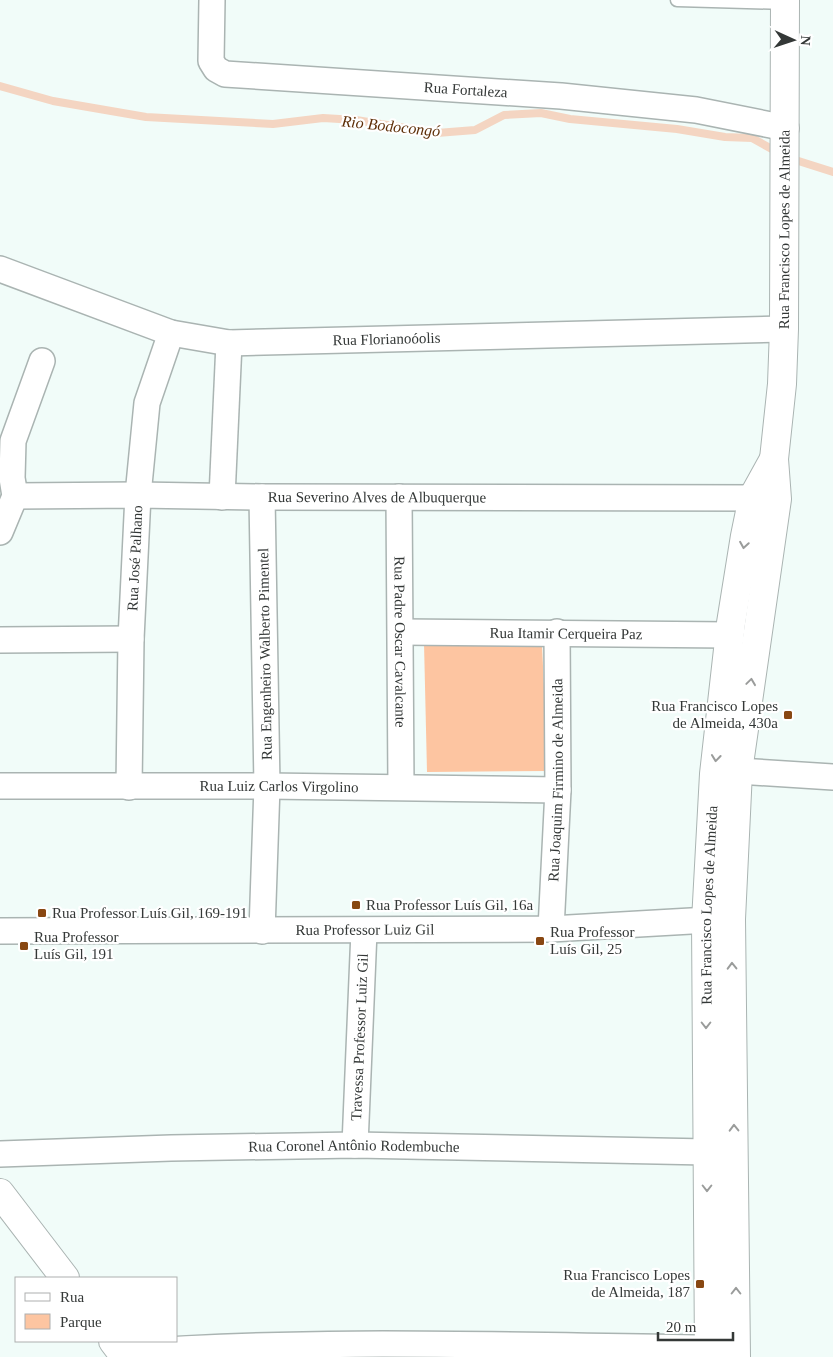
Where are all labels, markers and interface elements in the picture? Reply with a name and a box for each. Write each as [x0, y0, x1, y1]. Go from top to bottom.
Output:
north arrow [768, 15, 818, 65]
text: N [798, 35, 813, 46]
street label: Rua Fortaleza [423, 79, 508, 101]
water label: Rio Bodocongó [340, 112, 441, 141]
street label: Rua Francisco Lopes de Almeida [776, 130, 793, 329]
street label: Rua Florianoóolis [332, 330, 441, 348]
street label: Rua Severino Alves de Albuquerque [268, 489, 487, 505]
street label: Rua José Palhano [124, 505, 145, 611]
one-way arrow [739, 540, 749, 549]
street label: Rua Engenheiro Walberto Pimentel [255, 548, 275, 760]
street label: Rua Padre Oscar Cavalcante [391, 556, 409, 728]
street label: Rua Itamir Cerqueira Paz [489, 625, 643, 642]
one-way arrow [745, 677, 755, 686]
street label: Rua Joaquim Firmino de Almeida [545, 678, 566, 882]
place label: Rua Francisco Lopes de Almeida, 430a [651, 698, 778, 731]
marker: Rua Francisco Lopes de Almeida, 430a [782, 709, 794, 721]
one-way arrow [711, 754, 722, 762]
street label: Rua Luiz Carlos Virgolino [199, 778, 359, 795]
street label: Rua Francisco Lopes de Almeida [698, 805, 720, 1005]
place label: Rua Professor Luís Gil, 16a [366, 897, 533, 913]
marker: Rua Professor Luís Gil, 16a [350, 899, 362, 911]
place label: Rua Professor Luís Gil, 169-191 [52, 905, 247, 921]
marker: Rua Professor Luís Gil, 169-191 [36, 907, 48, 919]
street label: Rua Professor Luiz Gil [296, 921, 434, 938]
place label: Rua Professor Luís Gil, 25 [550, 924, 635, 957]
place label: Rua Professor Luís Gil, 191 [34, 929, 119, 962]
marker: Rua Professor Luís Gil, 25 [534, 935, 546, 947]
marker: Rua Professor Luís Gil, 191 [18, 940, 30, 952]
street label: Travessa Professor Luiz Gil [348, 953, 371, 1121]
one-way arrow [727, 962, 737, 970]
one-way arrow [701, 1022, 711, 1029]
one-way arrow [729, 1124, 740, 1132]
street label: Rua Coronel Antônio Rodembuche [248, 1137, 460, 1155]
one-way arrow [702, 1184, 712, 1192]
place label: Rua Francisco Lopes de Almeida, 187 [563, 1267, 690, 1300]
legend [15, 1277, 178, 1342]
marker: Rua Francisco Lopes de Almeida, 187 [694, 1278, 706, 1290]
one-way arrow [730, 1287, 741, 1295]
text: Rua [60, 1289, 85, 1305]
scale bar [658, 1310, 733, 1342]
text: Parque [60, 1314, 102, 1330]
text: 20 m [666, 1319, 697, 1335]

